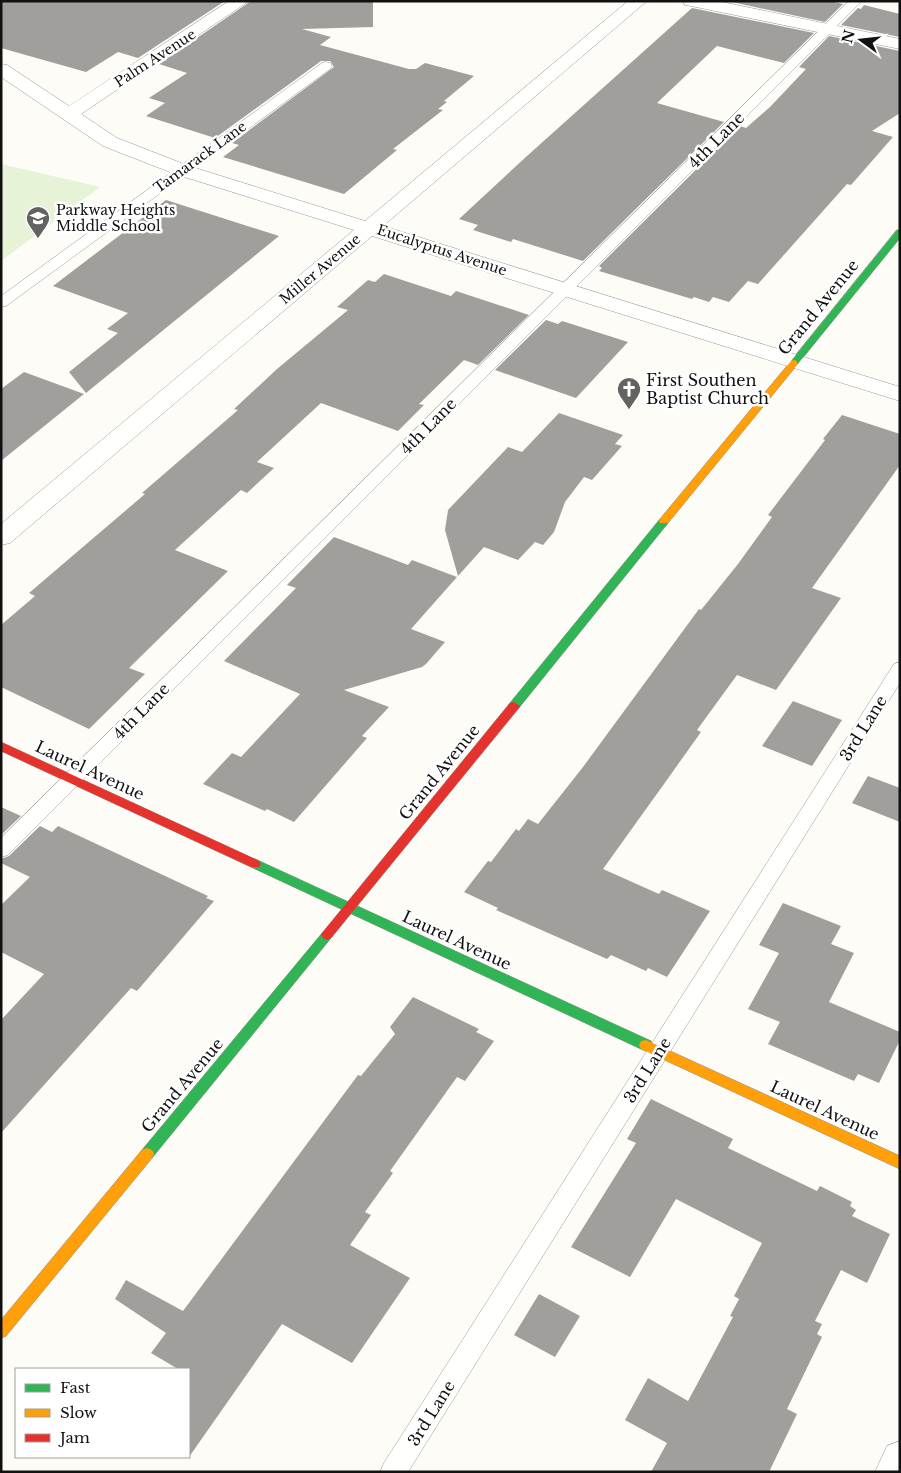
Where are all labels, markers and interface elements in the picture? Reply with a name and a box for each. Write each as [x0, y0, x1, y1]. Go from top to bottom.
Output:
north arrow [836, 15, 886, 65]
street label: Palm Avenue [111, 25, 199, 91]
text: N [838, 28, 859, 45]
street label: 4th Lane [684, 108, 748, 172]
street label: Tamarack Lane [150, 117, 250, 197]
place label: Parkway Heights Middle School [56, 201, 175, 235]
school or university icon: Parkway Heights Middle School [25, 205, 51, 239]
street label: Eucalyptus Avenue [375, 220, 509, 280]
street label: Miller Avenue [276, 230, 364, 308]
street label: Grand Avenue [773, 255, 863, 359]
place label: First Southen Baptist Church [646, 370, 769, 408]
church icon: First Southen Baptist Church [616, 376, 642, 410]
street label: 4th Lane [396, 394, 460, 458]
street label: 4th Lane [109, 679, 173, 743]
street label: 3rd Lane [835, 692, 891, 764]
street label: Grand Avenue [394, 720, 484, 824]
street label: Laurel Avenue [32, 736, 148, 804]
street label: Laurel Avenue [399, 906, 515, 974]
street label: Grand Avenue [137, 1034, 227, 1136]
street label: 3rd Lane [619, 1034, 675, 1106]
street label: Laurel Avenue [767, 1076, 883, 1144]
legend [15, 1368, 190, 1458]
street label: 3rd Lane [403, 1377, 459, 1449]
text: Fast [60, 1378, 91, 1397]
text: Slow [60, 1403, 97, 1422]
text: Jam [58, 1428, 90, 1447]

